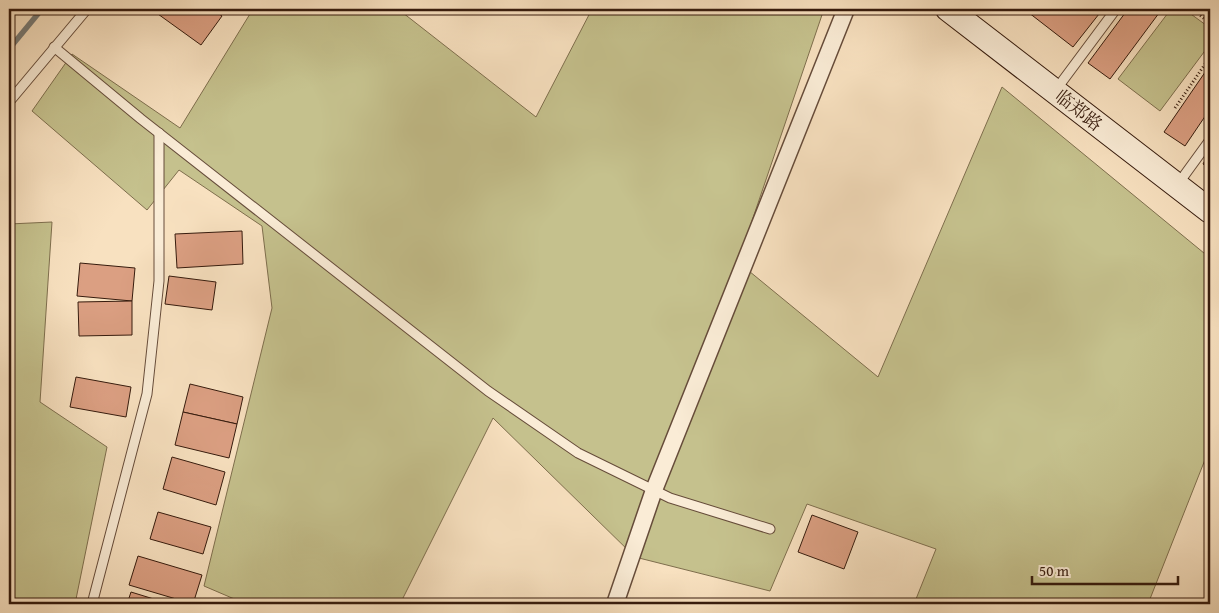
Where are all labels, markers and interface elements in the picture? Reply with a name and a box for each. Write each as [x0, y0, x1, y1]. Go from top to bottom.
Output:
street label: 临郑路 [1049, 83, 1109, 137]
scale bar [1032, 553, 1178, 585]
text: 50 m [1039, 560, 1070, 581]

